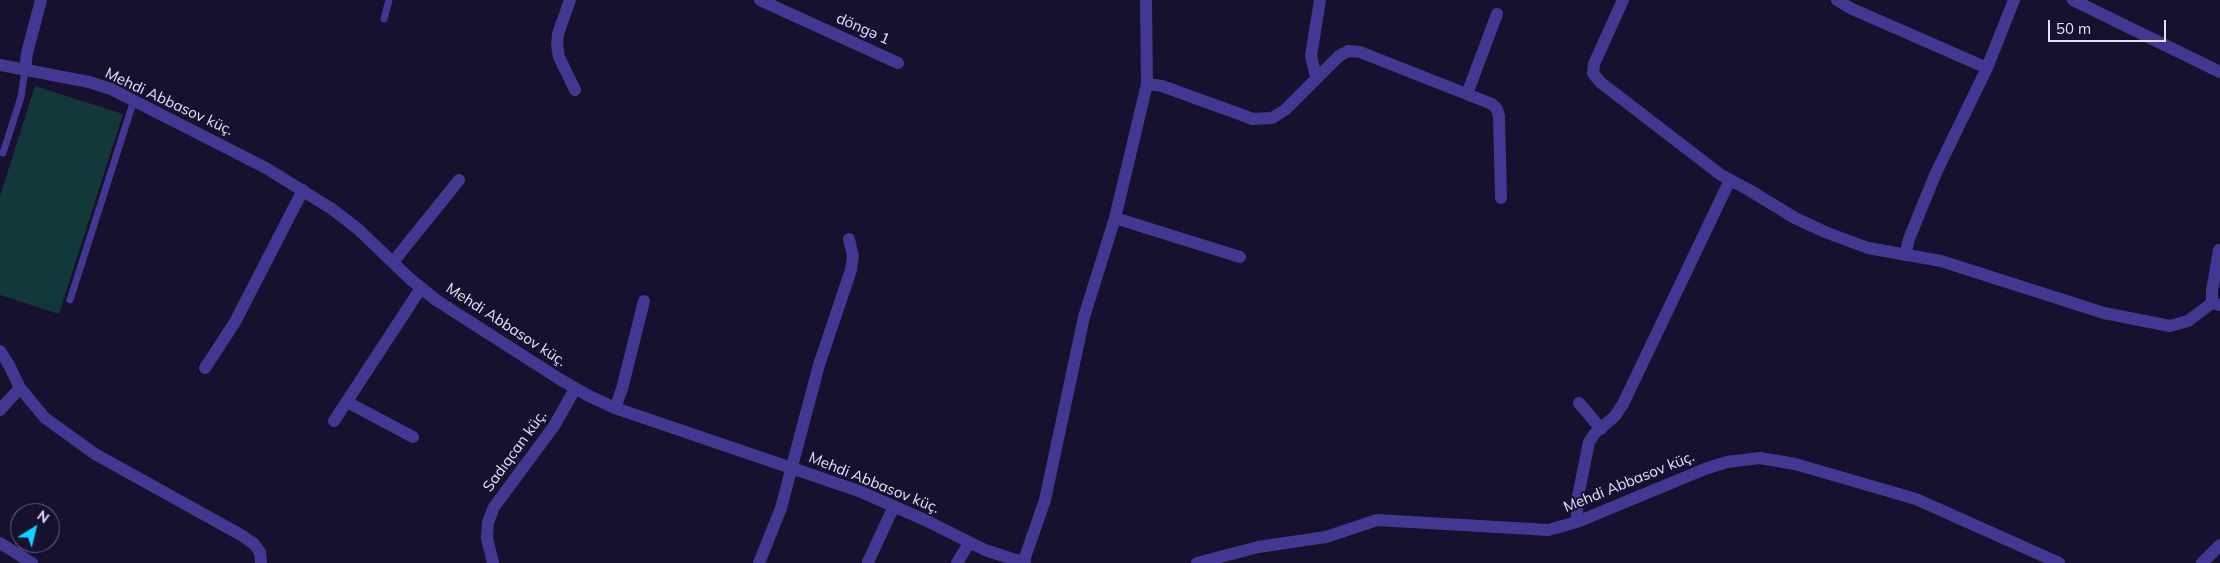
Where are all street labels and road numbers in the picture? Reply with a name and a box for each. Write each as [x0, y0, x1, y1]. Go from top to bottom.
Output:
street label: döngə 1 [834, 9, 892, 49]
street label: Mehdi Abbasov küç. [102, 64, 236, 140]
street label: Mehdi Abbasov küç. [443, 279, 569, 371]
street label: Sadıqcan küç. [479, 407, 551, 495]
street label: Mehdi Abbasov küç. [1561, 448, 1697, 516]
street label: Mehdi Abbasov küç. [806, 449, 942, 517]

